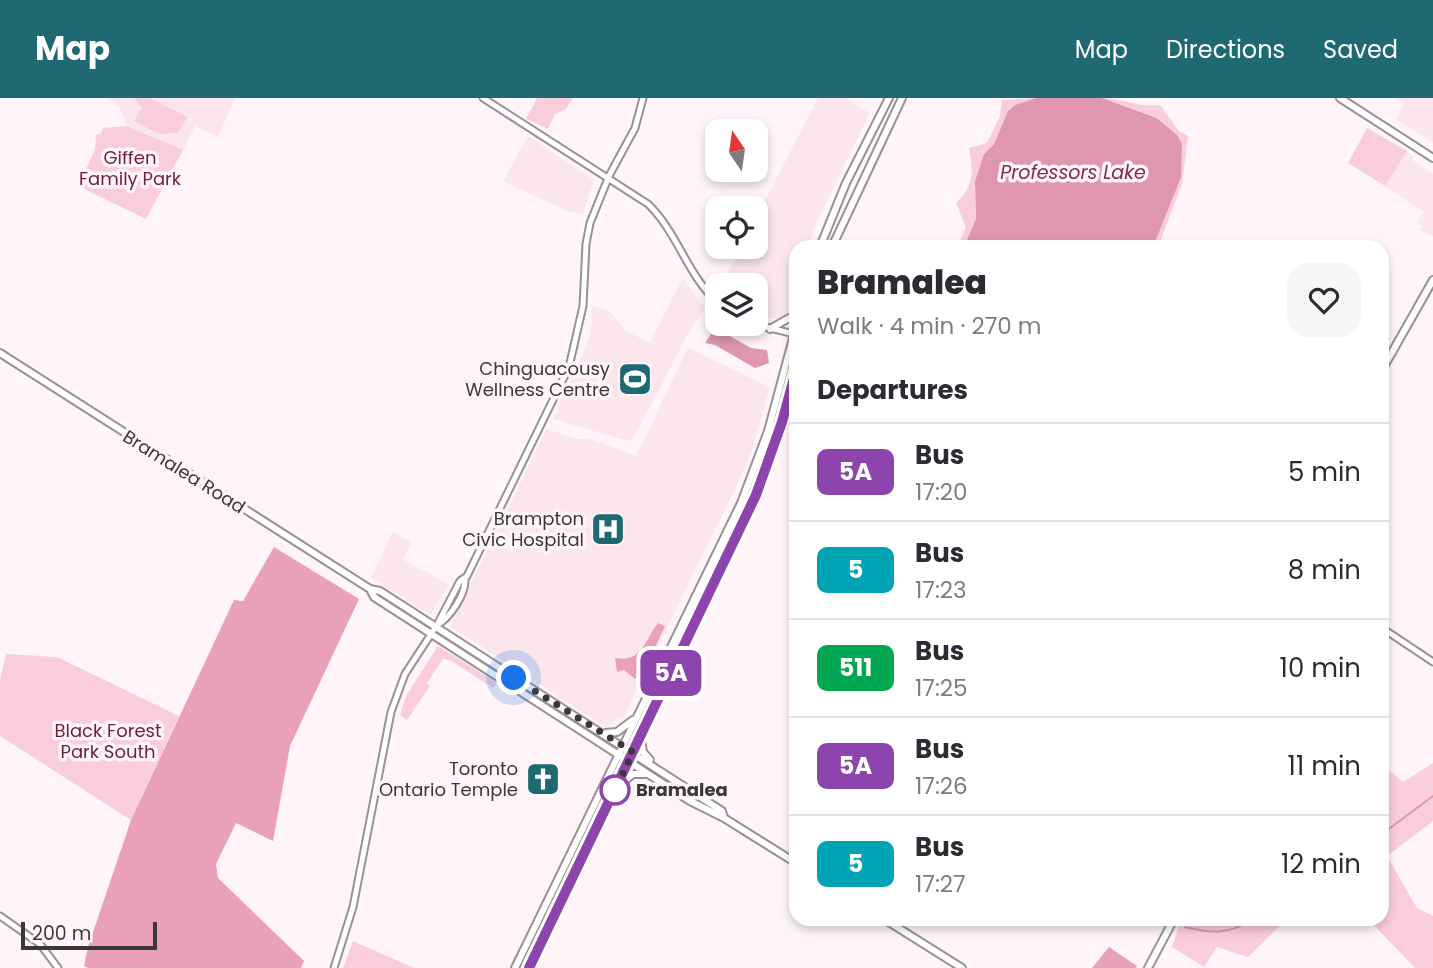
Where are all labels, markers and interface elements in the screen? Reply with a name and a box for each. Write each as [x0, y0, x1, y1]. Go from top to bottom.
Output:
text: Map [35, 25, 110, 72]
text: Map [1075, 33, 1128, 66]
text: Directions [1166, 33, 1285, 66]
text: Saved [1323, 33, 1398, 66]
north arrow [705, 119, 768, 182]
map controls [705, 119, 768, 336]
park label: Giffen Family Park [79, 145, 182, 191]
water label: Professors Lake [1000, 159, 1146, 186]
button: locate [705, 196, 768, 259]
text: Bramalea [817, 259, 987, 306]
button: heart [1287, 263, 1361, 337]
button: layers [705, 273, 768, 336]
text: Walk · 4 min · 270 m [817, 310, 1042, 342]
place label: Chinguacousy Wellness Centre [465, 356, 610, 402]
sports icon: Chinguacousy Wellness Centre [616, 360, 654, 398]
text: Departures [817, 372, 968, 408]
street label: Bramalea Road [118, 424, 250, 519]
text: Bus [915, 437, 964, 473]
text: 5 min [1288, 454, 1361, 490]
text: 5A [839, 455, 872, 488]
text: 17:20 [915, 476, 968, 508]
place label: Brampton Civic Hospital [462, 506, 584, 552]
hospital icon: Brampton Civic Hospital [589, 510, 627, 548]
text: Bus [915, 535, 964, 571]
text: 8 min [1288, 552, 1361, 588]
text: 5 [848, 553, 863, 586]
text: 17:23 [915, 574, 967, 606]
text: Bus [915, 633, 964, 669]
line badge: 5A [640, 650, 702, 696]
text: 10 min [1280, 650, 1361, 686]
text: 511 [839, 651, 872, 684]
text: 5A [654, 656, 688, 689]
your location [496, 660, 531, 695]
text: 17:25 [915, 672, 968, 704]
park label: Black Forest Park South [54, 718, 162, 764]
text: Bus [915, 731, 964, 767]
text: 11 min [1288, 748, 1361, 784]
text: 5A [839, 749, 872, 782]
place label: Toronto Ontario Temple [379, 756, 518, 802]
church icon: Toronto Ontario Temple [524, 760, 562, 798]
text: 17:26 [915, 770, 968, 802]
marker: Bramalea [600, 775, 630, 805]
place label: Bramalea [636, 777, 728, 802]
text: Bus [915, 829, 964, 865]
text: 12 min [1281, 846, 1361, 882]
text: 5 [848, 847, 863, 880]
text: 17:27 [915, 868, 966, 900]
scale bar [21, 919, 158, 951]
text: 200 m [32, 920, 91, 947]

